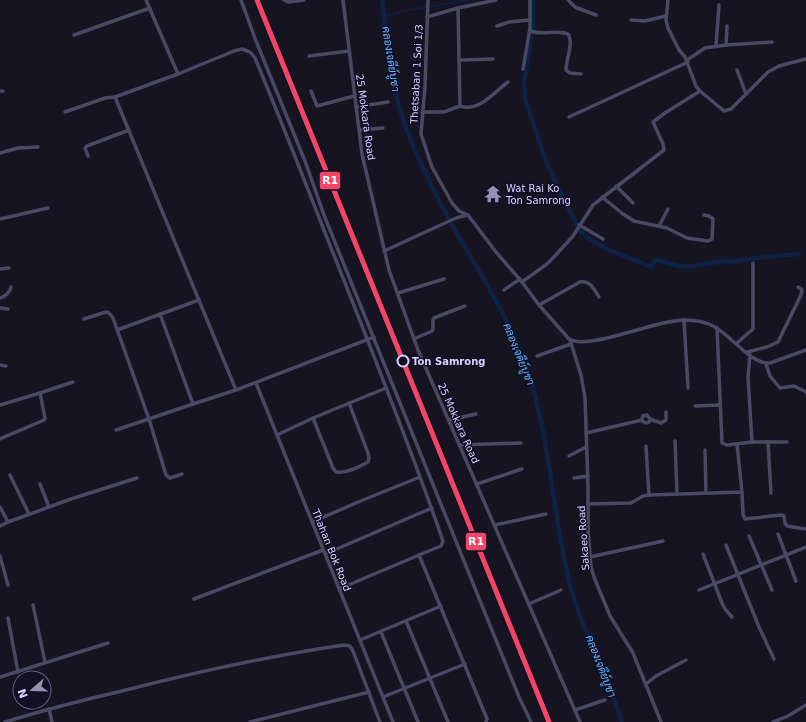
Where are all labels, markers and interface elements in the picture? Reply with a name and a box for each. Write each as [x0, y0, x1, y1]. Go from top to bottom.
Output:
street label: Thetsaban 1 Soi 1/3 [408, 24, 425, 125]
water label: คลองเจดีย์บูชา [378, 25, 404, 93]
street label: 25 Mokkara Road [354, 73, 377, 161]
line badge: R1 [319, 171, 341, 190]
text: R1 [322, 174, 338, 187]
place label: Wat Rai Ko Ton Samrong [505, 183, 571, 206]
temple icon: Wat Rai Ko Ton Samrong [483, 184, 503, 204]
water label: คลองเจดีย์บูชา [499, 320, 539, 388]
marker: Ton Samrong [396, 354, 410, 368]
place label: Ton Samrong [412, 356, 485, 367]
street label: 25 Mokkara Road [436, 381, 481, 465]
street label: Sakaeo Road [576, 505, 591, 571]
street label: Thahan Bok Road [310, 507, 353, 593]
line badge: R1 [465, 532, 487, 551]
text: R1 [468, 535, 484, 548]
water label: คลองเจดีย์บูชา [582, 632, 620, 700]
north arrow [12, 670, 52, 710]
text: N [15, 687, 31, 700]

